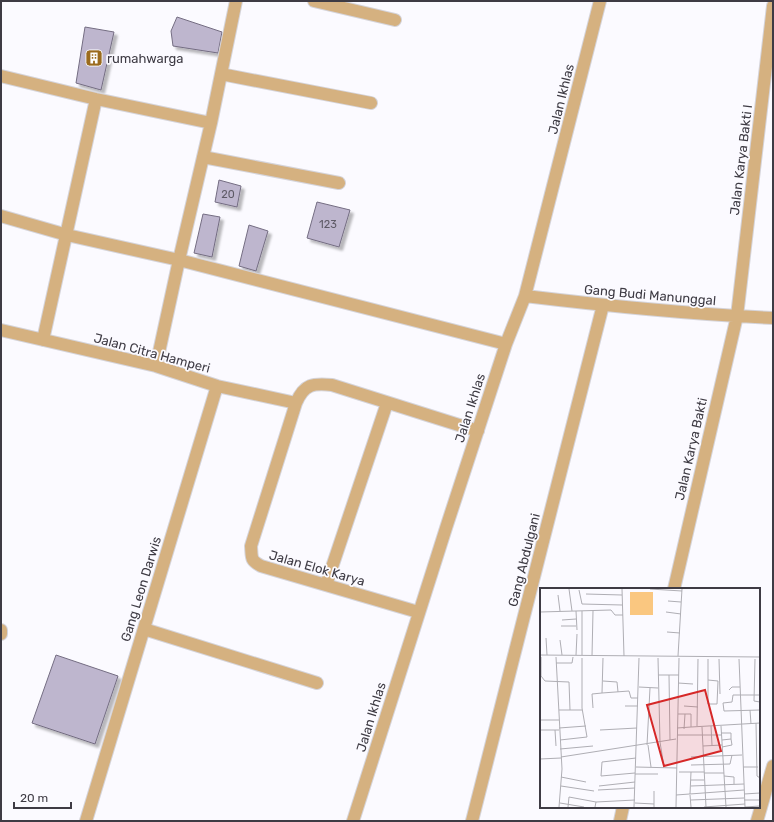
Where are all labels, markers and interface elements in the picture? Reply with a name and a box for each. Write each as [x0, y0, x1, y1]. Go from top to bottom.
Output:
building icon: rumahwarga [84, 48, 104, 68]
place label: rumahwarga [107, 51, 183, 67]
street label: Jalan Ikhlas [545, 62, 577, 136]
street label: Jalan Karya Bakti I [727, 104, 755, 216]
house number: 20 [221, 188, 235, 201]
house number: 123 [319, 218, 337, 231]
street label: Gang Budi Manunggal [583, 282, 717, 309]
street label: Jalan Citra Hamperi [92, 330, 212, 376]
street label: Jalan Ikhlas [452, 371, 488, 445]
street label: Jalan Karya Bakti [672, 396, 710, 502]
street label: Gang Abdulgani [505, 512, 544, 608]
street label: Gang Leon Darwis [118, 534, 165, 644]
street label: Jalan Elok Karya [267, 547, 367, 589]
inset map [540, 588, 760, 808]
street label: Jalan Ikhlas [353, 680, 389, 754]
scale bar [14, 784, 71, 810]
text: 20 m [20, 791, 48, 805]

